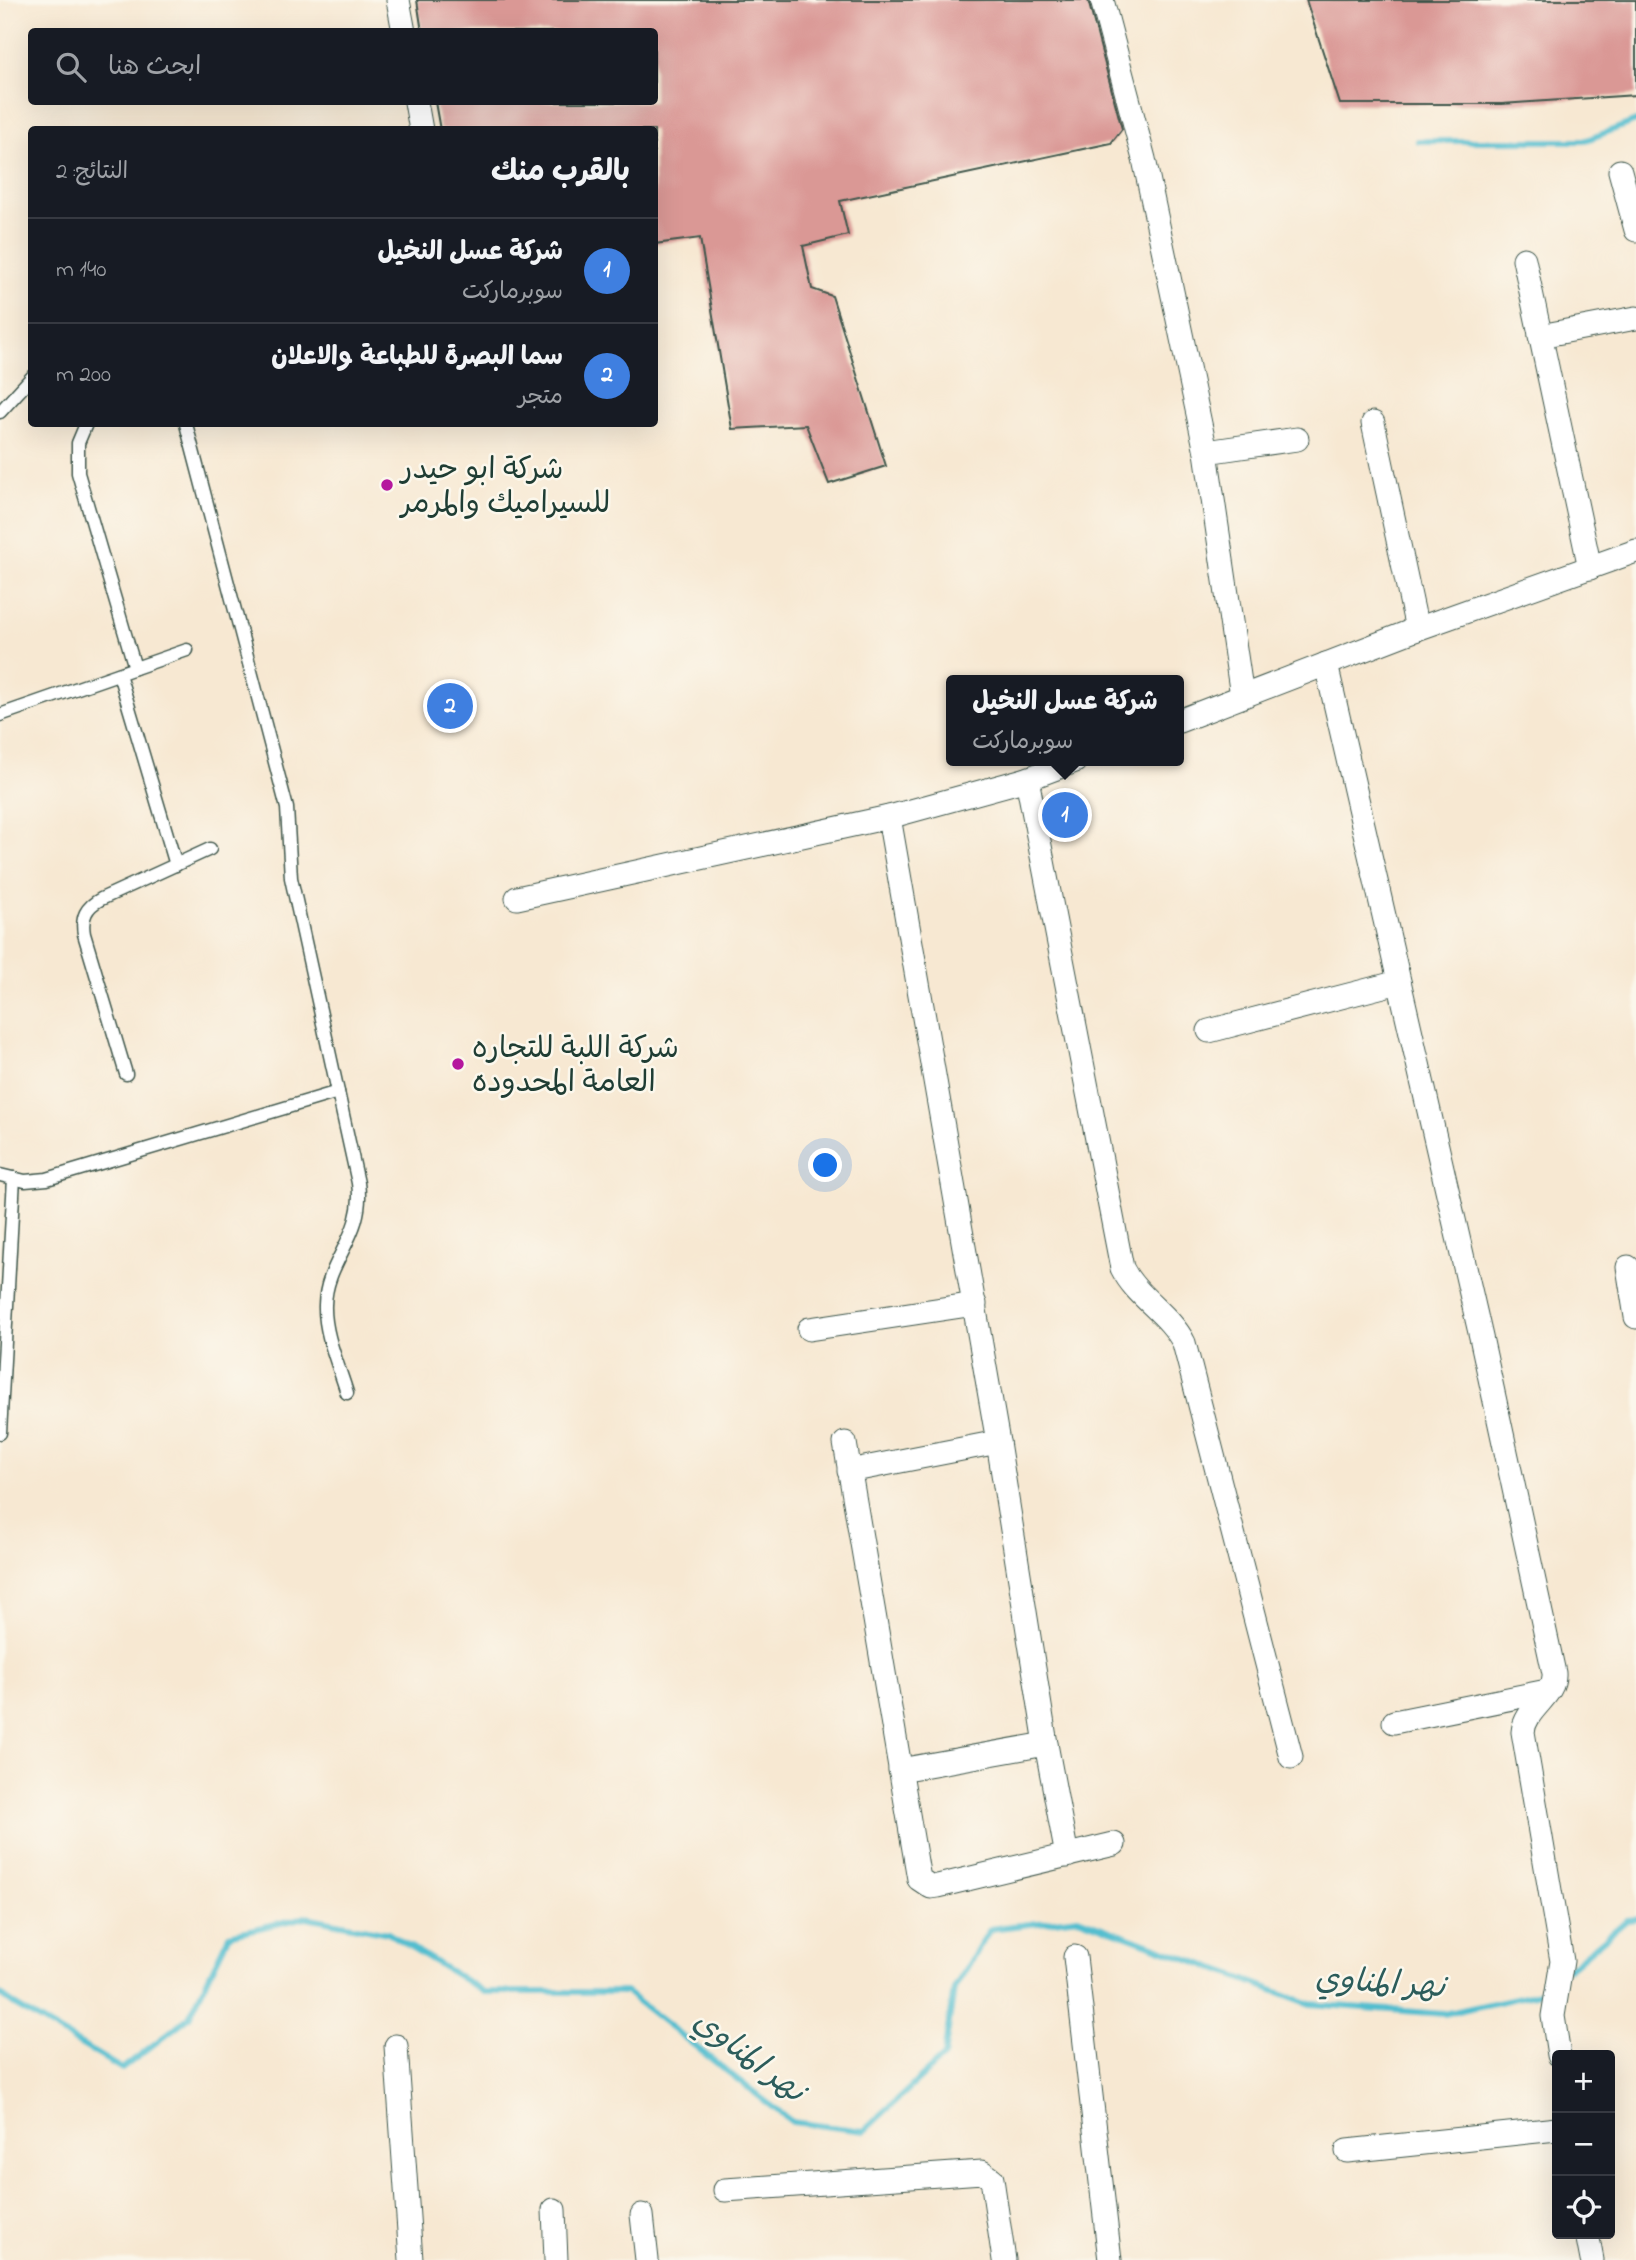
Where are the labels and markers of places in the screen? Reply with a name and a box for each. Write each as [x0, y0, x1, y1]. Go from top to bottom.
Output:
place label: شركة ابو حيدر للسيراميك والمرمر [398, 449, 610, 527]
marker: شركة ابو حيدر للسيراميك والمرمر [379, 477, 395, 493]
pin: 2 [427, 680, 473, 732]
pin: 1 [1042, 789, 1088, 841]
place label: شركة اللبة للتجاره العامة المحدوده [472, 1028, 679, 1106]
marker: شركة اللبة للتجاره العامة المحدوده [450, 1056, 466, 1072]

